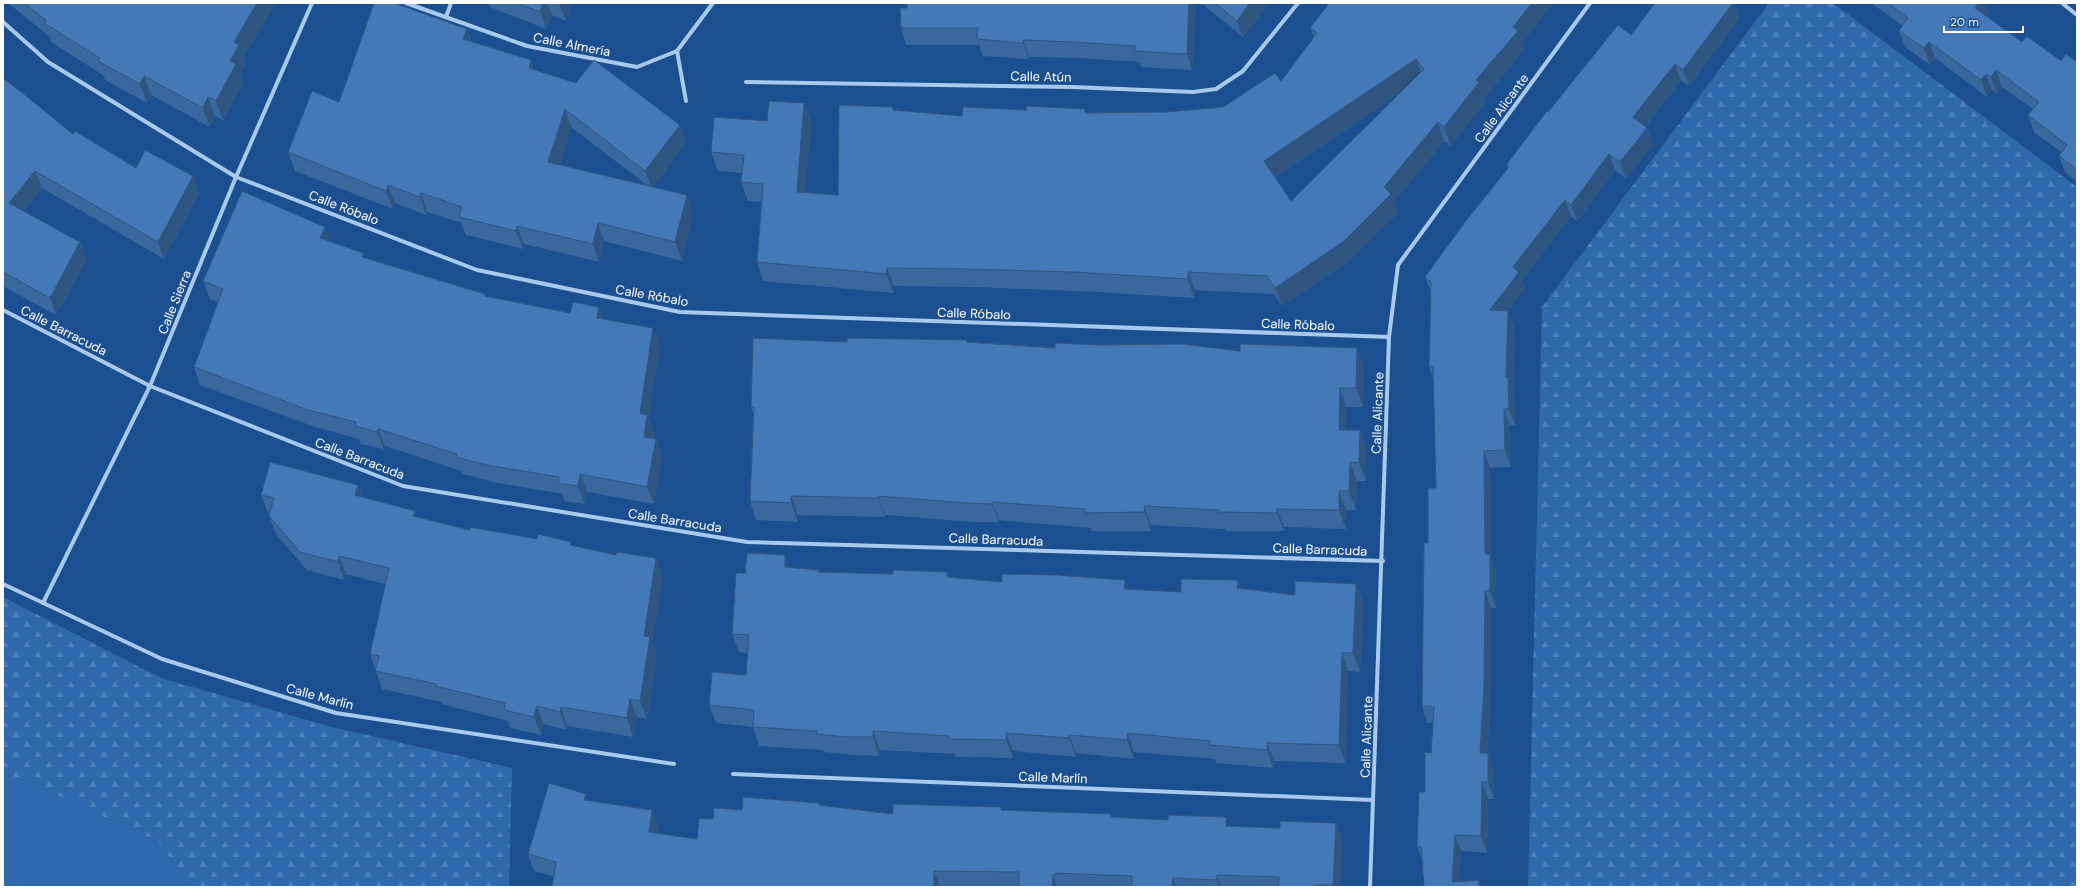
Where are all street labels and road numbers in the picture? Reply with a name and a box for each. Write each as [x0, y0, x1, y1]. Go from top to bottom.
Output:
street label: Calle Almería [532, 29, 612, 60]
street label: Calle Atún [1010, 67, 1072, 86]
street label: Calle Alicante [1470, 70, 1532, 146]
street label: Calle Róbalo [306, 186, 382, 229]
street label: Calle Sierra [154, 268, 195, 337]
street label: Calle Róbalo [614, 281, 690, 310]
street label: Calle Barracuda [18, 301, 110, 360]
street label: Calle Róbalo [937, 304, 1011, 323]
street label: Calle Róbalo [1261, 315, 1335, 334]
street label: Calle Alicante [1368, 372, 1387, 454]
street label: Calle Barracuda [313, 434, 407, 483]
street label: Calle Barracuda [627, 505, 723, 536]
street label: Calle Barracuda [948, 529, 1044, 550]
street label: Calle Barracuda [1272, 539, 1368, 560]
street label: Calle Marlín [284, 679, 355, 714]
street label: Calle Alicante [1357, 696, 1376, 778]
street label: Calle Marlín [1018, 768, 1088, 787]

